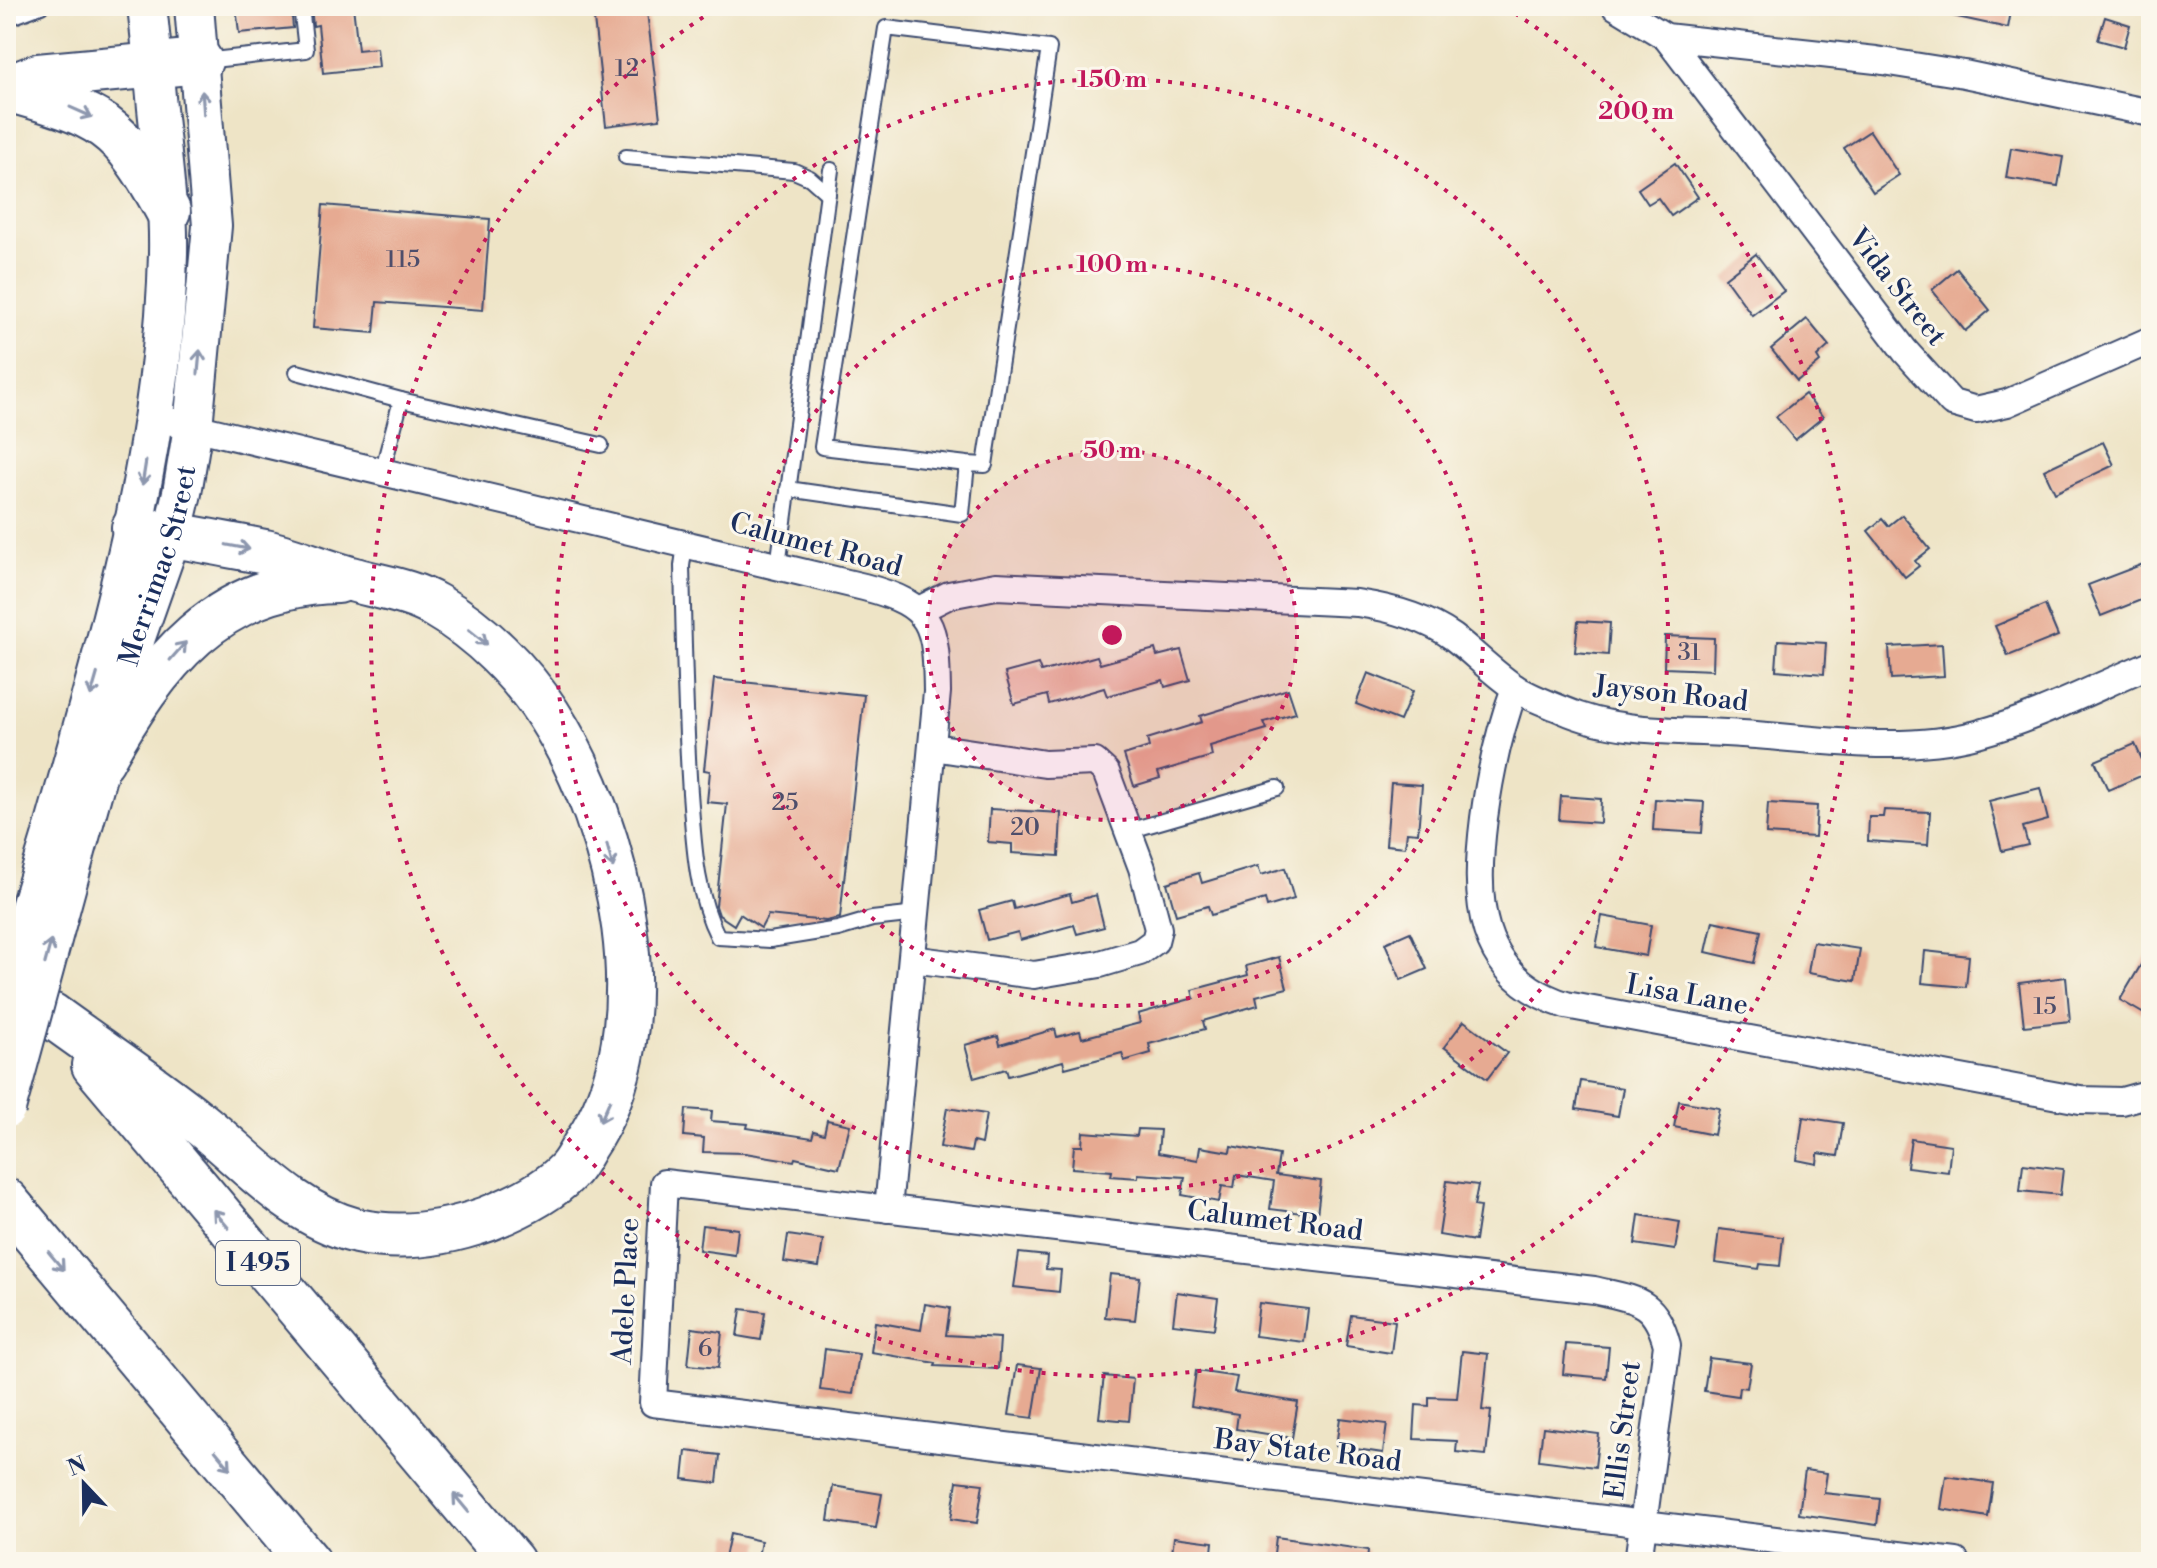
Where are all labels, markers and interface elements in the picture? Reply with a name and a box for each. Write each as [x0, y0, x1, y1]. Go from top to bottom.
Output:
house number: 12 [615, 54, 639, 84]
text: 150 m [1077, 65, 1147, 95]
one-way arrow [195, 90, 210, 117]
text: 200 m [1598, 97, 1674, 127]
one-way arrow [69, 105, 93, 120]
street label: Vida Street [1840, 220, 1954, 353]
house number: 115 [386, 245, 420, 275]
text: 100 m [1076, 250, 1148, 280]
one-way arrow [192, 349, 207, 376]
text: 50 m [1083, 436, 1141, 466]
one-way arrow [136, 460, 151, 485]
street label: Merrimac Street [111, 463, 204, 670]
street label: Calumet Road [726, 505, 906, 585]
one-way arrow [225, 541, 250, 556]
centre of rings [1098, 621, 1126, 649]
one-way arrow [467, 628, 488, 646]
house number: 31 [1677, 638, 1701, 668]
one-way arrow [169, 641, 187, 661]
street label: Jayson Road [1591, 668, 1750, 720]
one-way arrow [86, 672, 101, 698]
house number: 25 [772, 788, 798, 818]
house number: 20 [1010, 813, 1040, 843]
one-way arrow [603, 843, 618, 869]
one-way arrow [42, 940, 57, 966]
street label: Lisa Lane [1623, 967, 1751, 1023]
house number: 15 [2033, 992, 2057, 1022]
one-way arrow [596, 1099, 611, 1123]
street label: Calumet Road [1185, 1193, 1365, 1249]
one-way arrow [212, 1209, 230, 1229]
street label: Adele Place [605, 1217, 647, 1366]
road number: I 495 [216, 1241, 300, 1285]
one-way arrow [47, 1250, 65, 1271]
house number: 6 [698, 1334, 712, 1364]
street label: Ellis Street [1597, 1359, 1649, 1501]
street label: Bay State Road [1212, 1422, 1404, 1480]
north arrow [44, 1444, 124, 1524]
one-way arrow [214, 1450, 232, 1470]
text: N [64, 1451, 91, 1483]
one-way arrow [452, 1493, 470, 1513]

